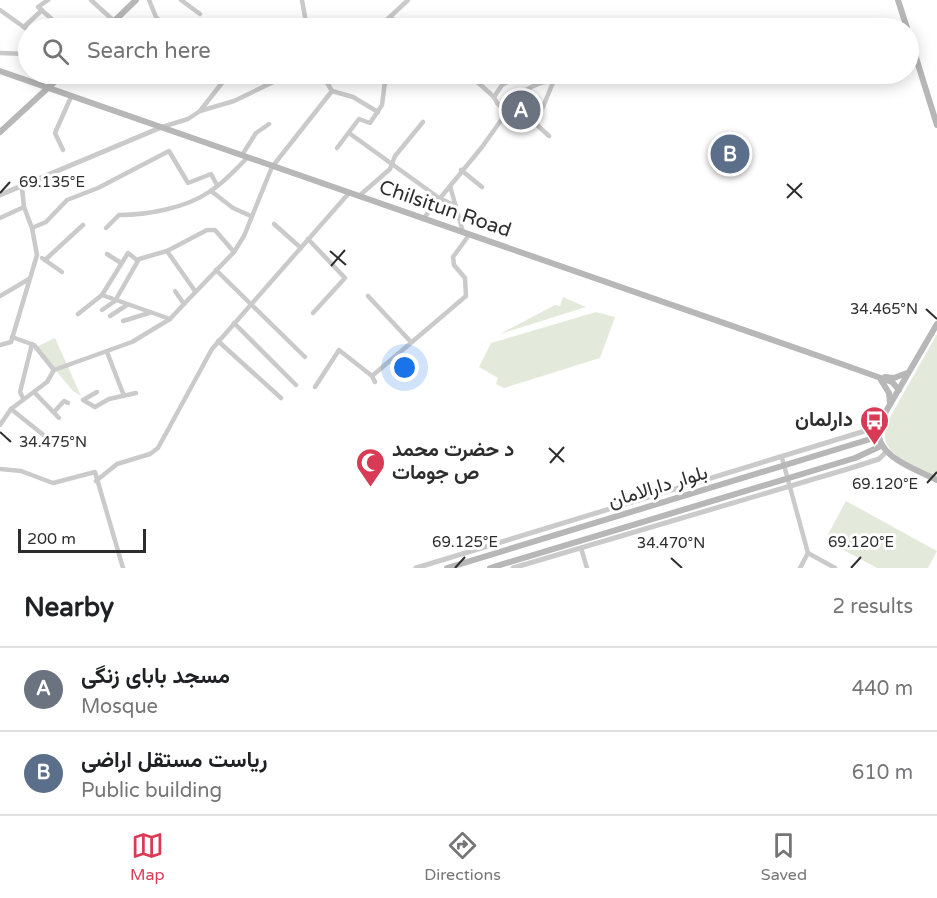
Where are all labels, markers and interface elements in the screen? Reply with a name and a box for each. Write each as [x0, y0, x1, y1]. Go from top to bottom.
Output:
search box [18, 18, 919, 84]
icon: search [39, 35, 72, 68]
text: Search here [87, 38, 211, 64]
pin: A [502, 88, 540, 132]
pin: B [710, 132, 750, 176]
text: 69.135°E [19, 173, 85, 191]
street label: Chilsitun Road [376, 175, 514, 243]
text: 34.465°N [850, 300, 918, 318]
your location [390, 353, 419, 382]
bus stop icon: دارلمان [858, 404, 890, 446]
place label: دارلمان [795, 408, 853, 432]
text: 34.475°N [19, 433, 87, 451]
place label: د حضرت محمد ص جومات [392, 438, 514, 485]
mosque icon: د حضرت محمد ص جومات [355, 446, 387, 488]
street label: بلوار دارالامان [605, 460, 711, 514]
text: 69.120°E [852, 475, 918, 493]
scale bar [18, 526, 146, 554]
text: 200 m [27, 529, 76, 549]
text: 69.125°E [432, 533, 498, 551]
text: 69.120°E [828, 533, 894, 551]
text: 34.470°N [637, 534, 705, 552]
text: Nearby [24, 592, 114, 623]
text: 2 results [833, 595, 913, 619]
text: مسجد بابای زنگی [81, 663, 230, 689]
text: A [36, 677, 51, 701]
text: 440 m [852, 677, 913, 701]
text: Mosque [81, 695, 158, 719]
text: ریاست مستقل اراضی [81, 747, 268, 773]
text: B [37, 761, 50, 785]
text: 610 m [852, 761, 913, 785]
text: Public building [81, 779, 222, 803]
tab: Map [130, 829, 164, 885]
tab: Directions [424, 829, 501, 885]
tab: Saved [761, 829, 807, 885]

